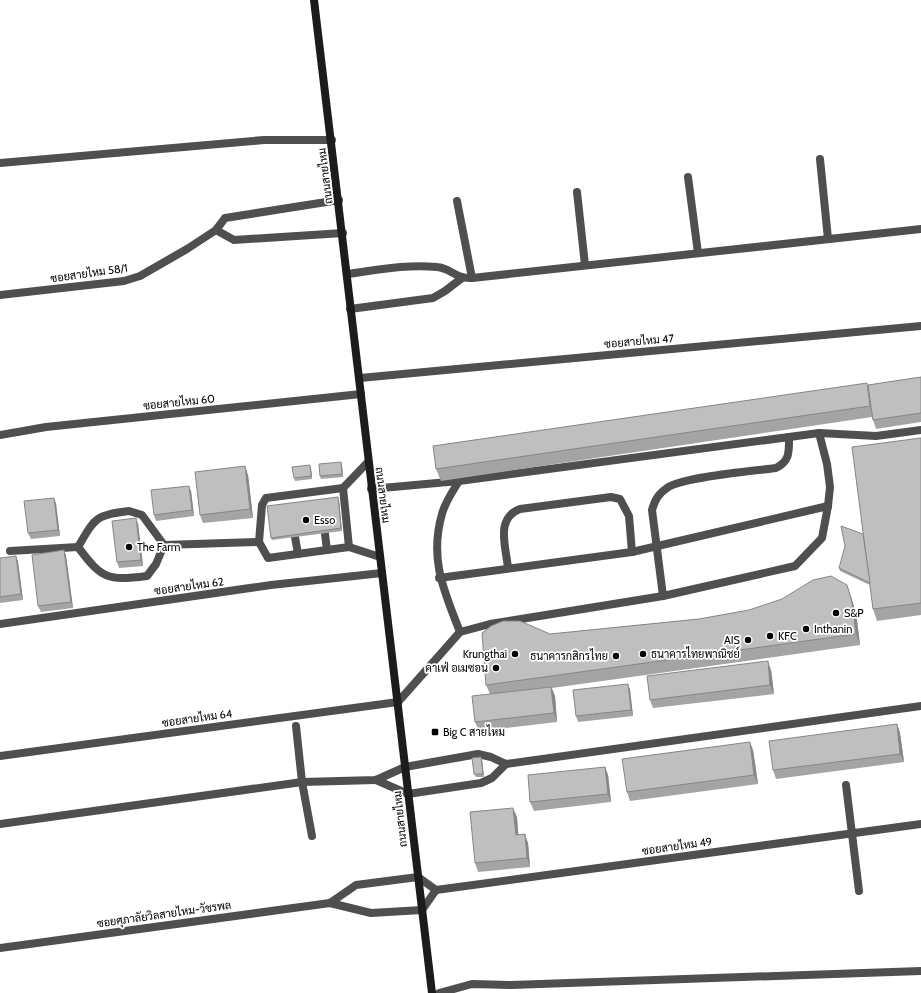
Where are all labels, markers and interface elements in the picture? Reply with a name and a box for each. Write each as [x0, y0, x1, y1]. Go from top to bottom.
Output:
street label: ถนนสายไหม [314, 147, 335, 205]
street label: ซอยสายไหม 58/1 [49, 260, 129, 285]
street label: ซอยสายไหม 47 [603, 330, 675, 351]
street label: ซอยสายไหม 60 [142, 390, 216, 413]
street label: ถนนสายไหม [373, 466, 394, 524]
place label: Esso [314, 513, 335, 527]
marker: Esso [301, 515, 311, 525]
place label: The Farm [137, 540, 181, 554]
marker: The Farm [124, 542, 134, 552]
street label: ซอยสายไหม 62 [153, 573, 225, 598]
place label: S&P [844, 606, 864, 620]
marker: S&P [831, 608, 841, 618]
place label: Inthanin [814, 622, 852, 636]
marker: Inthanin [801, 624, 811, 634]
place label: KFC [778, 629, 797, 643]
marker: KFC [765, 631, 775, 641]
place label: AIS [724, 633, 741, 647]
marker: AIS [743, 635, 753, 645]
place label: ธนาคารไทยพาณิชย์ [651, 646, 740, 661]
place label: Krungthai [463, 647, 507, 661]
place label: ธนาคารกสิกรไทย [530, 648, 608, 663]
marker: Krungthai [510, 649, 520, 659]
marker: ธนาคารไทยพาณิชย์ [638, 649, 648, 659]
marker: ธนาคารกสิกรไทย [611, 651, 621, 661]
place label: คาเฟ่ อเมซอน [425, 661, 488, 675]
marker: คาเฟ่ อเมซอน [491, 663, 501, 673]
street label: ซอยสายไหม 64 [161, 705, 234, 730]
place label: Big C สายไหม [443, 724, 505, 739]
marker: Big C สายไหม [430, 727, 440, 737]
street label: ถนนสายไหม [389, 790, 410, 848]
street label: ซอยสายไหม 49 [641, 833, 713, 858]
street label: ซอยศุภาลัยวิลสายไหม-วัชรพล [96, 897, 232, 932]

